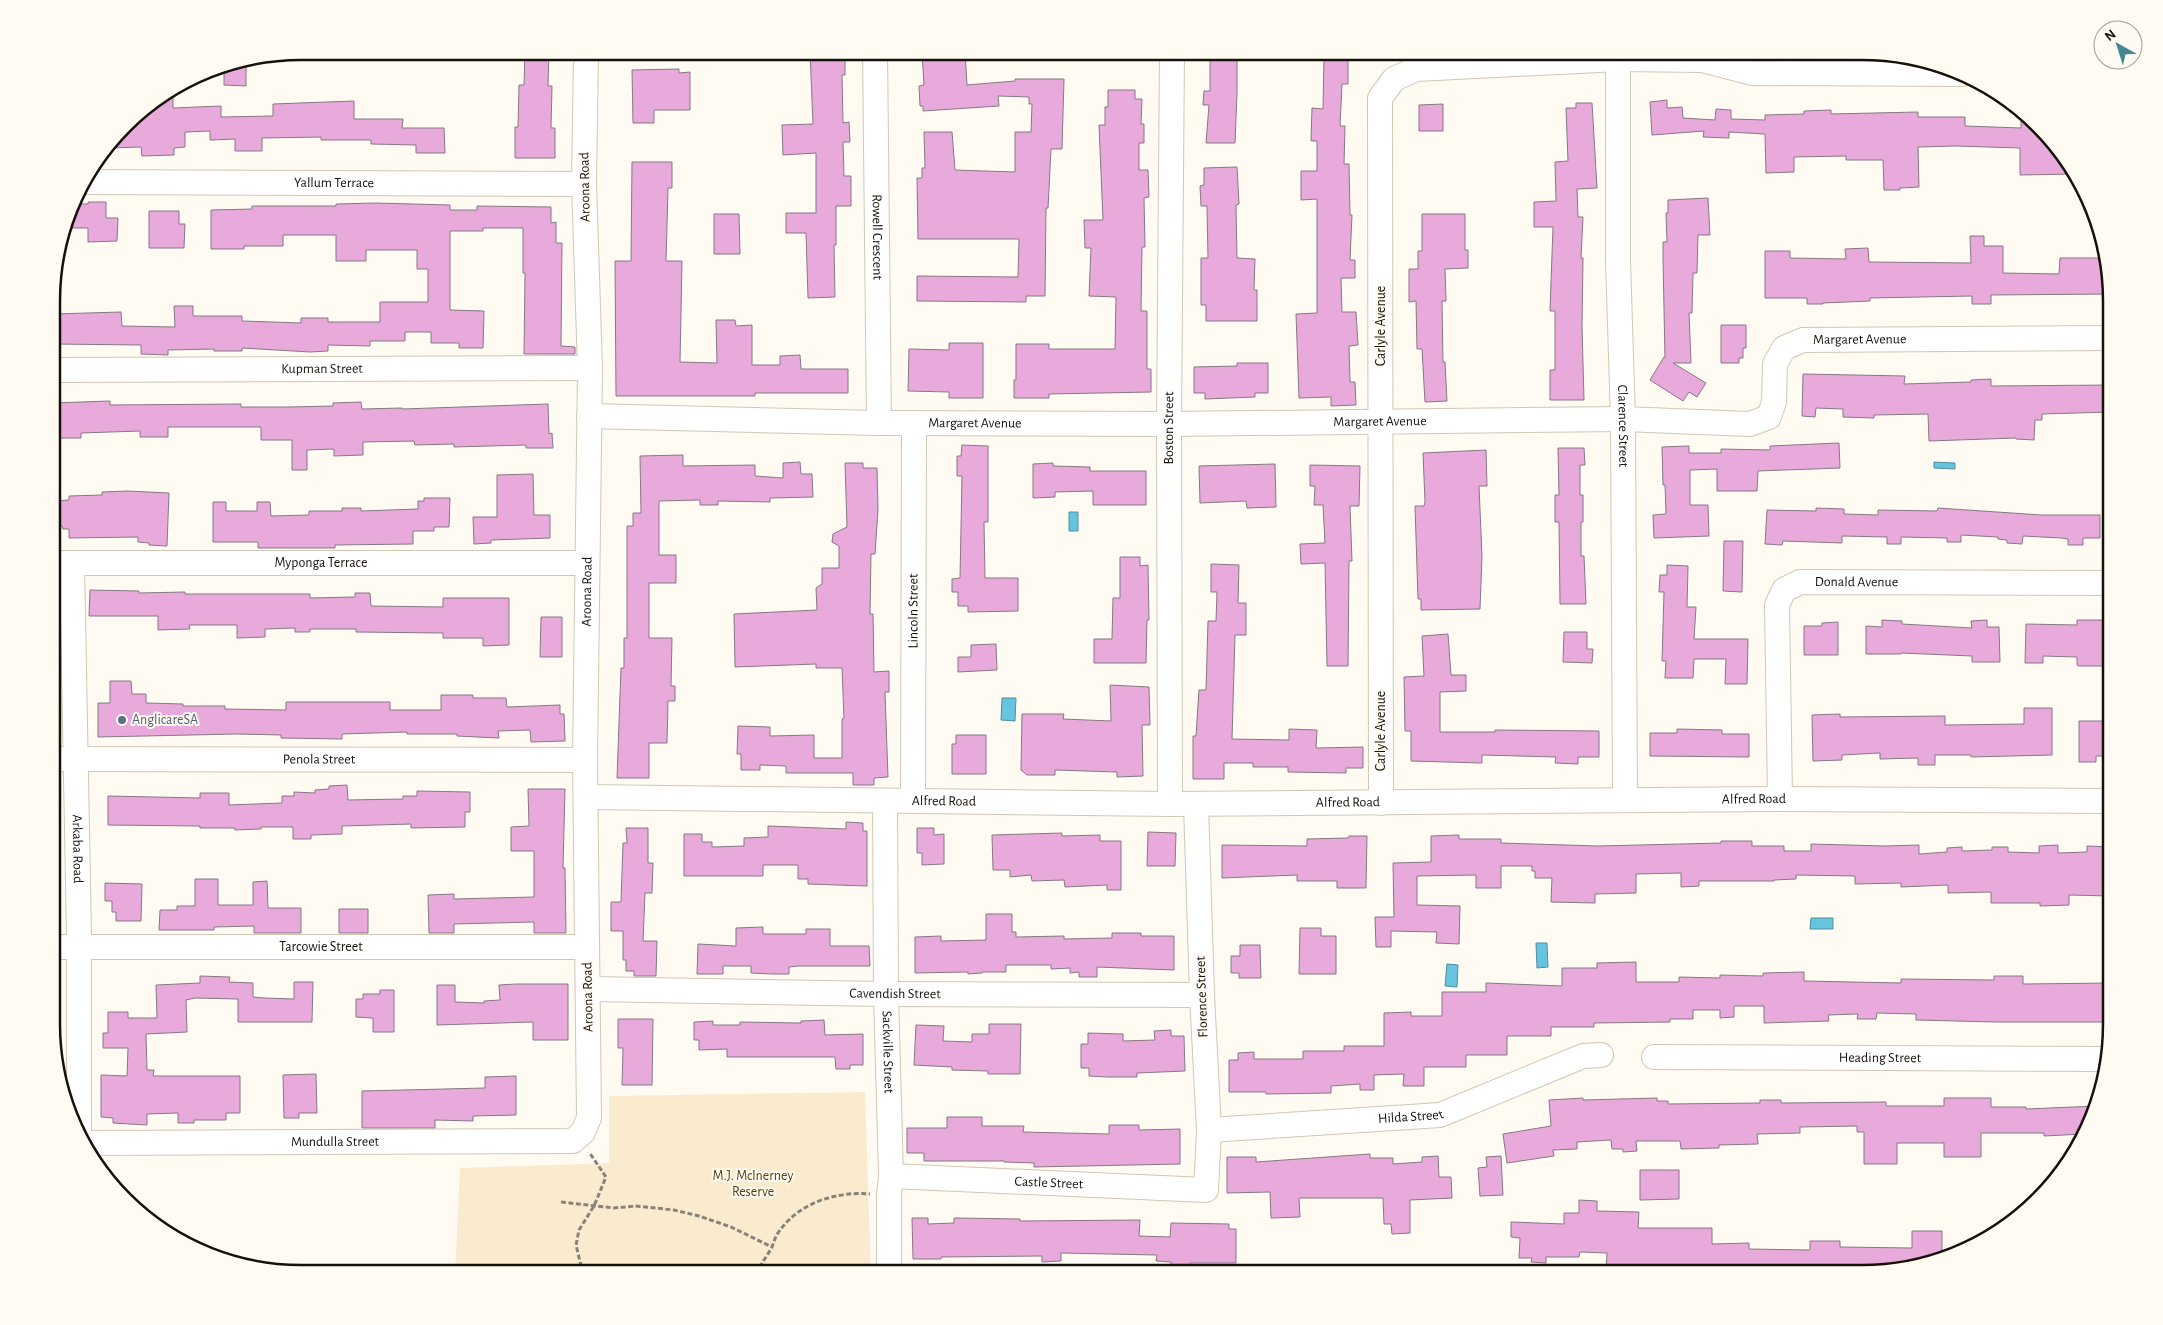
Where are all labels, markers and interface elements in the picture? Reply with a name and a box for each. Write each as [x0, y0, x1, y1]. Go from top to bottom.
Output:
north arrow [2093, 20, 2143, 70]
text: N [2102, 27, 2119, 44]
street label: Aroona Road [577, 152, 593, 222]
street label: Yallum Terrace [294, 176, 374, 190]
street label: Rowell Crescent [870, 194, 884, 280]
street label: Carlyle Avenue [1374, 286, 1388, 366]
street label: Margaret Avenue [1813, 332, 1906, 347]
street label: Kupman Street [281, 362, 363, 376]
street label: Clarence Street [1615, 384, 1630, 468]
street label: Boston Street [1162, 391, 1176, 465]
street label: Margaret Avenue [1333, 414, 1427, 429]
street label: Margaret Avenue [928, 416, 1022, 430]
street label: Myponga Terrace [275, 556, 367, 570]
street label: Aroona Road [580, 557, 595, 627]
street label: Lincoln Street [906, 573, 921, 648]
street label: Donald Avenue [1815, 575, 1898, 589]
street label: Carlyle Avenue [1374, 691, 1388, 771]
place label: AnglicareSA [132, 713, 198, 727]
marker: AnglicareSA [116, 714, 128, 726]
street label: Penola Street [283, 752, 356, 767]
street label: Alfred Road [1722, 792, 1786, 806]
street label: Alfred Road [912, 794, 976, 809]
street label: Alfred Road [1316, 795, 1380, 810]
street label: Arkaba Road [70, 814, 85, 884]
street label: Tarcowie Street [279, 940, 363, 954]
street label: Florence Street [1194, 955, 1210, 1038]
street label: Aroona Road [580, 962, 596, 1032]
street label: Cavendish Street [849, 986, 941, 1001]
street label: Sackville Street [879, 1010, 896, 1094]
street label: Heading Street [1839, 1051, 1922, 1065]
street label: Hilda Street [1377, 1107, 1446, 1126]
street label: Mundulla Street [291, 1135, 380, 1149]
park label: M.J. McInerney Reserve [713, 1169, 793, 1199]
street label: Castle Street [1014, 1174, 1084, 1192]

